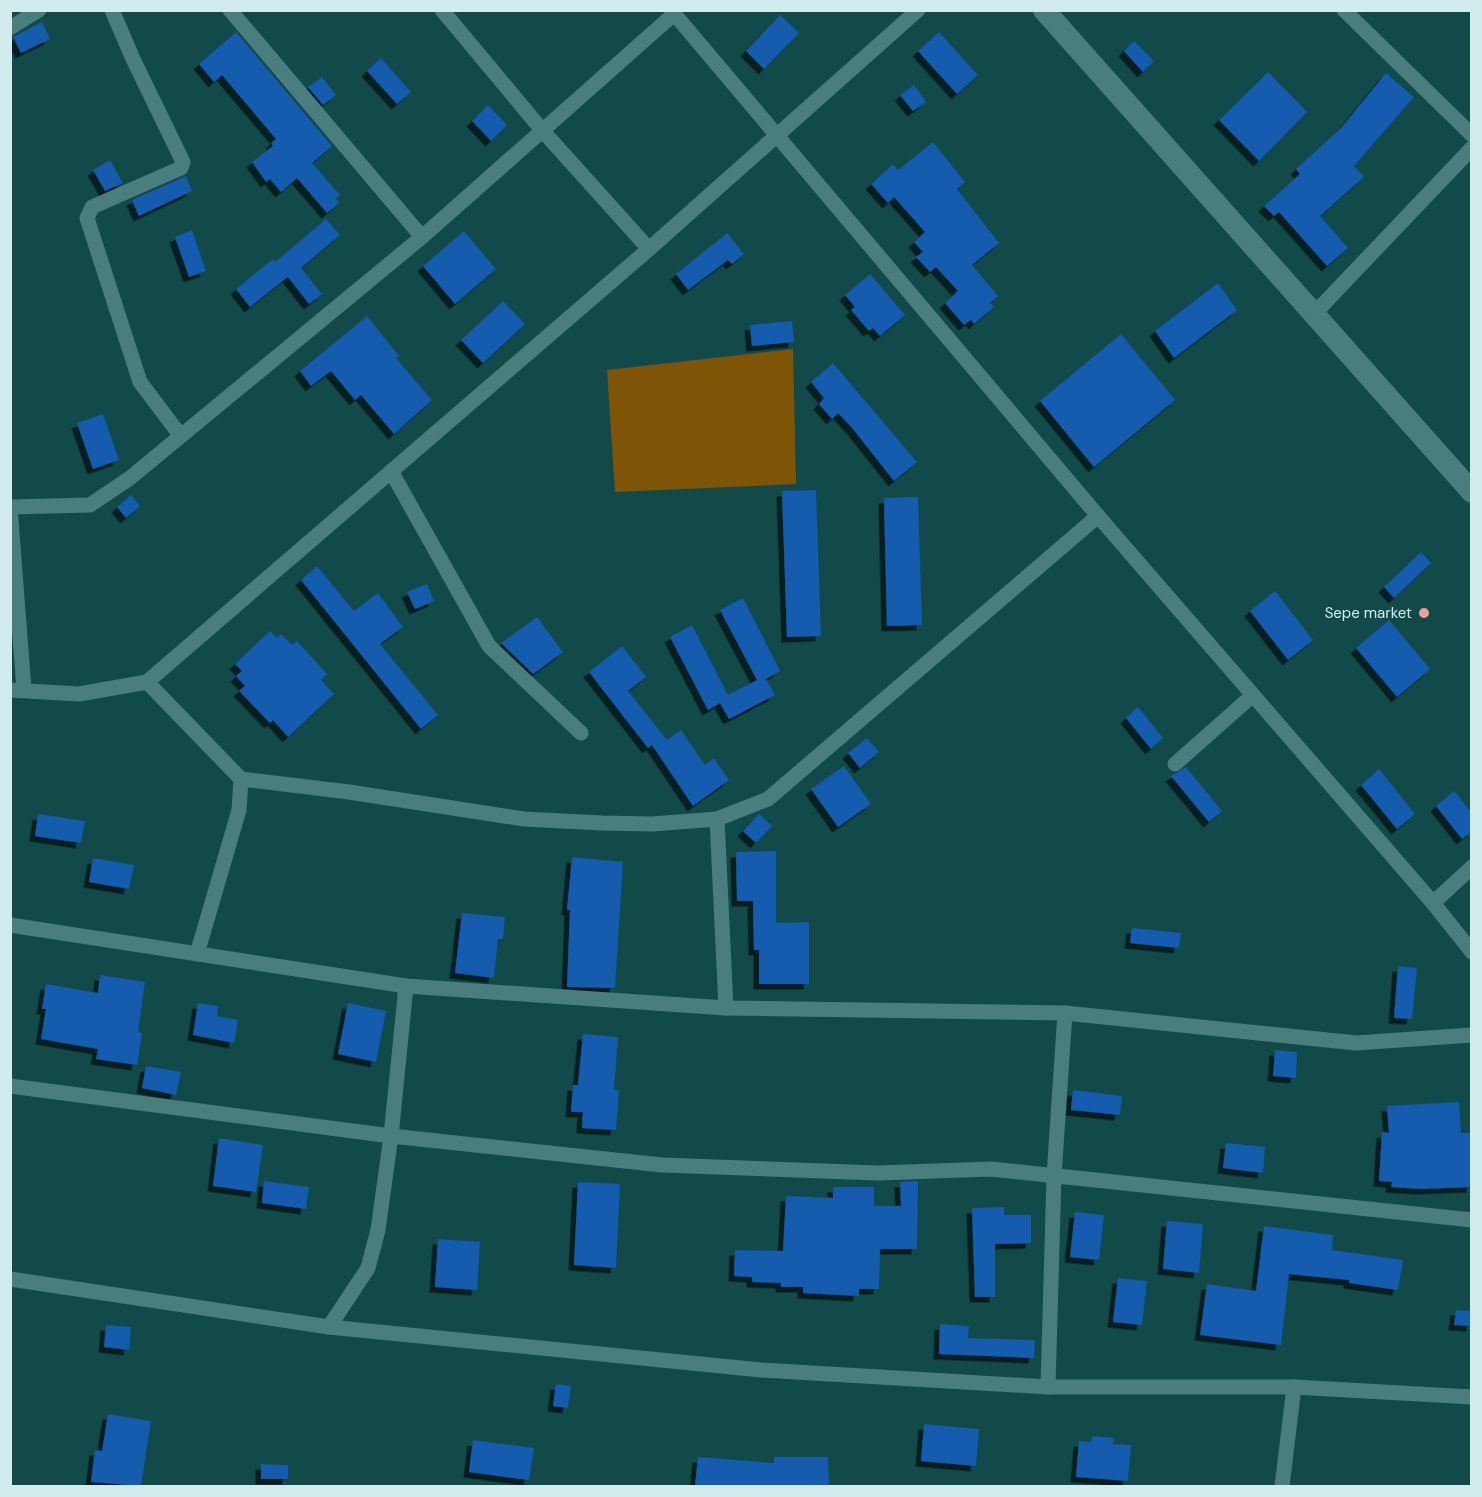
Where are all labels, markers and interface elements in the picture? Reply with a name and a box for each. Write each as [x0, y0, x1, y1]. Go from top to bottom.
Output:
place label: Sepe market [1325, 603, 1412, 623]
marker: Sepe market [1417, 606, 1431, 620]

